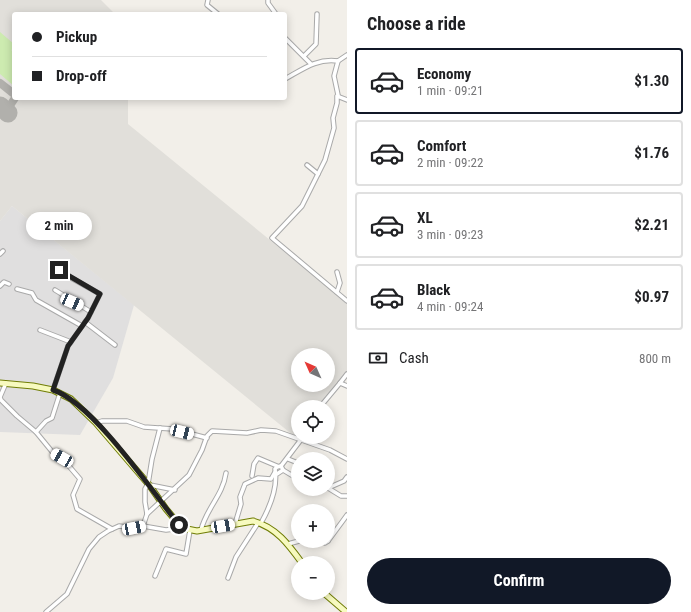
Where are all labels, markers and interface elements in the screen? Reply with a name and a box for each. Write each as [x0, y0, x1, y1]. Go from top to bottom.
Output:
text: Choose a ride [367, 13, 466, 34]
text: Pickup [56, 28, 97, 46]
icon: car [369, 63, 405, 99]
text: Economy [417, 65, 471, 83]
text: Drop-off [56, 67, 107, 85]
text: $1.30 [634, 72, 669, 90]
text: 1 min · 09:21 [417, 83, 483, 98]
icon: car [369, 135, 405, 171]
text: Comfort [417, 137, 466, 155]
text: $1.76 [634, 144, 669, 162]
text: 2 min · 09:22 [417, 155, 483, 170]
icon: car [369, 207, 405, 243]
text: XL [417, 209, 433, 227]
callout: 2 min [26, 212, 92, 240]
text: $2.21 [634, 216, 669, 234]
text: 2 min [45, 218, 73, 233]
text: 3 min · 09:23 [417, 227, 483, 242]
route end [50, 261, 68, 279]
icon: car [369, 279, 405, 315]
text: Black [417, 281, 450, 299]
text: $0.97 [634, 288, 669, 306]
car [59, 292, 85, 312]
text: 4 min · 09:24 [417, 299, 483, 314]
icon: cash [367, 347, 389, 369]
north arrow [291, 348, 335, 392]
map controls [291, 348, 335, 600]
text: Cash [399, 349, 429, 367]
text: 800 m [639, 351, 671, 366]
button: locate [291, 400, 335, 444]
car [169, 423, 195, 441]
car [49, 447, 75, 469]
button: layers [291, 452, 335, 496]
button: + [291, 504, 335, 548]
route start [170, 516, 188, 534]
car [210, 518, 236, 534]
car [121, 520, 147, 536]
button: − [291, 556, 335, 600]
button: Confirm [367, 558, 671, 604]

